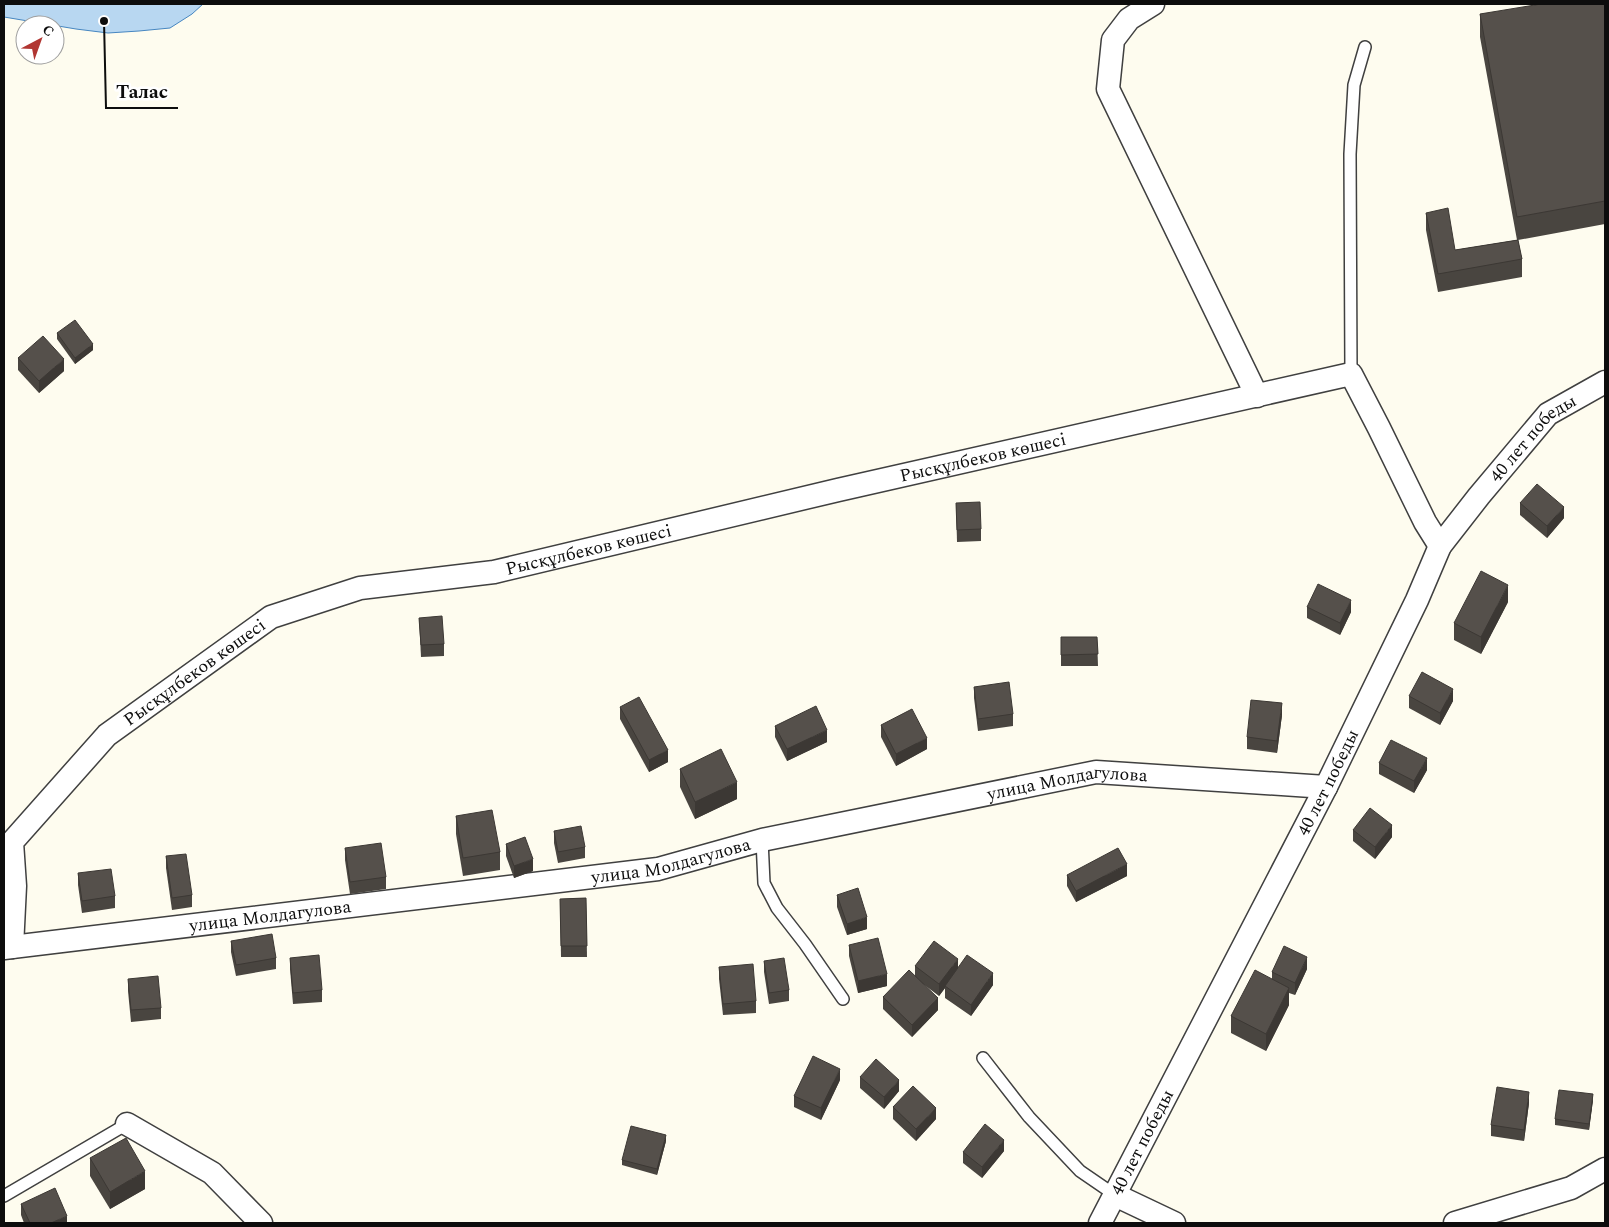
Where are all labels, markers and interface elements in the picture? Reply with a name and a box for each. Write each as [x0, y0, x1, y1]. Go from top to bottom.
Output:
north arrow [15, 15, 65, 65]
text: С [38, 19, 59, 42]
callout: Талас [106, 74, 178, 108]
text: Талас [116, 78, 168, 107]
street label: 40 лет победы [1483, 388, 1582, 488]
street label: Рысқұлбеков көшесі [897, 426, 1069, 490]
street label: Рысқұлбеков көшесі [503, 517, 674, 583]
street label: Рысқұлбеков көшесі [118, 612, 272, 733]
street label: 40 лет победы [1290, 725, 1366, 841]
street label: улица Молдагулова [984, 759, 1149, 808]
street label: улица Молдагулова [589, 831, 754, 891]
street label: улица Молдагулова [187, 893, 353, 940]
street label: 40 лет победы [1104, 1085, 1181, 1200]

